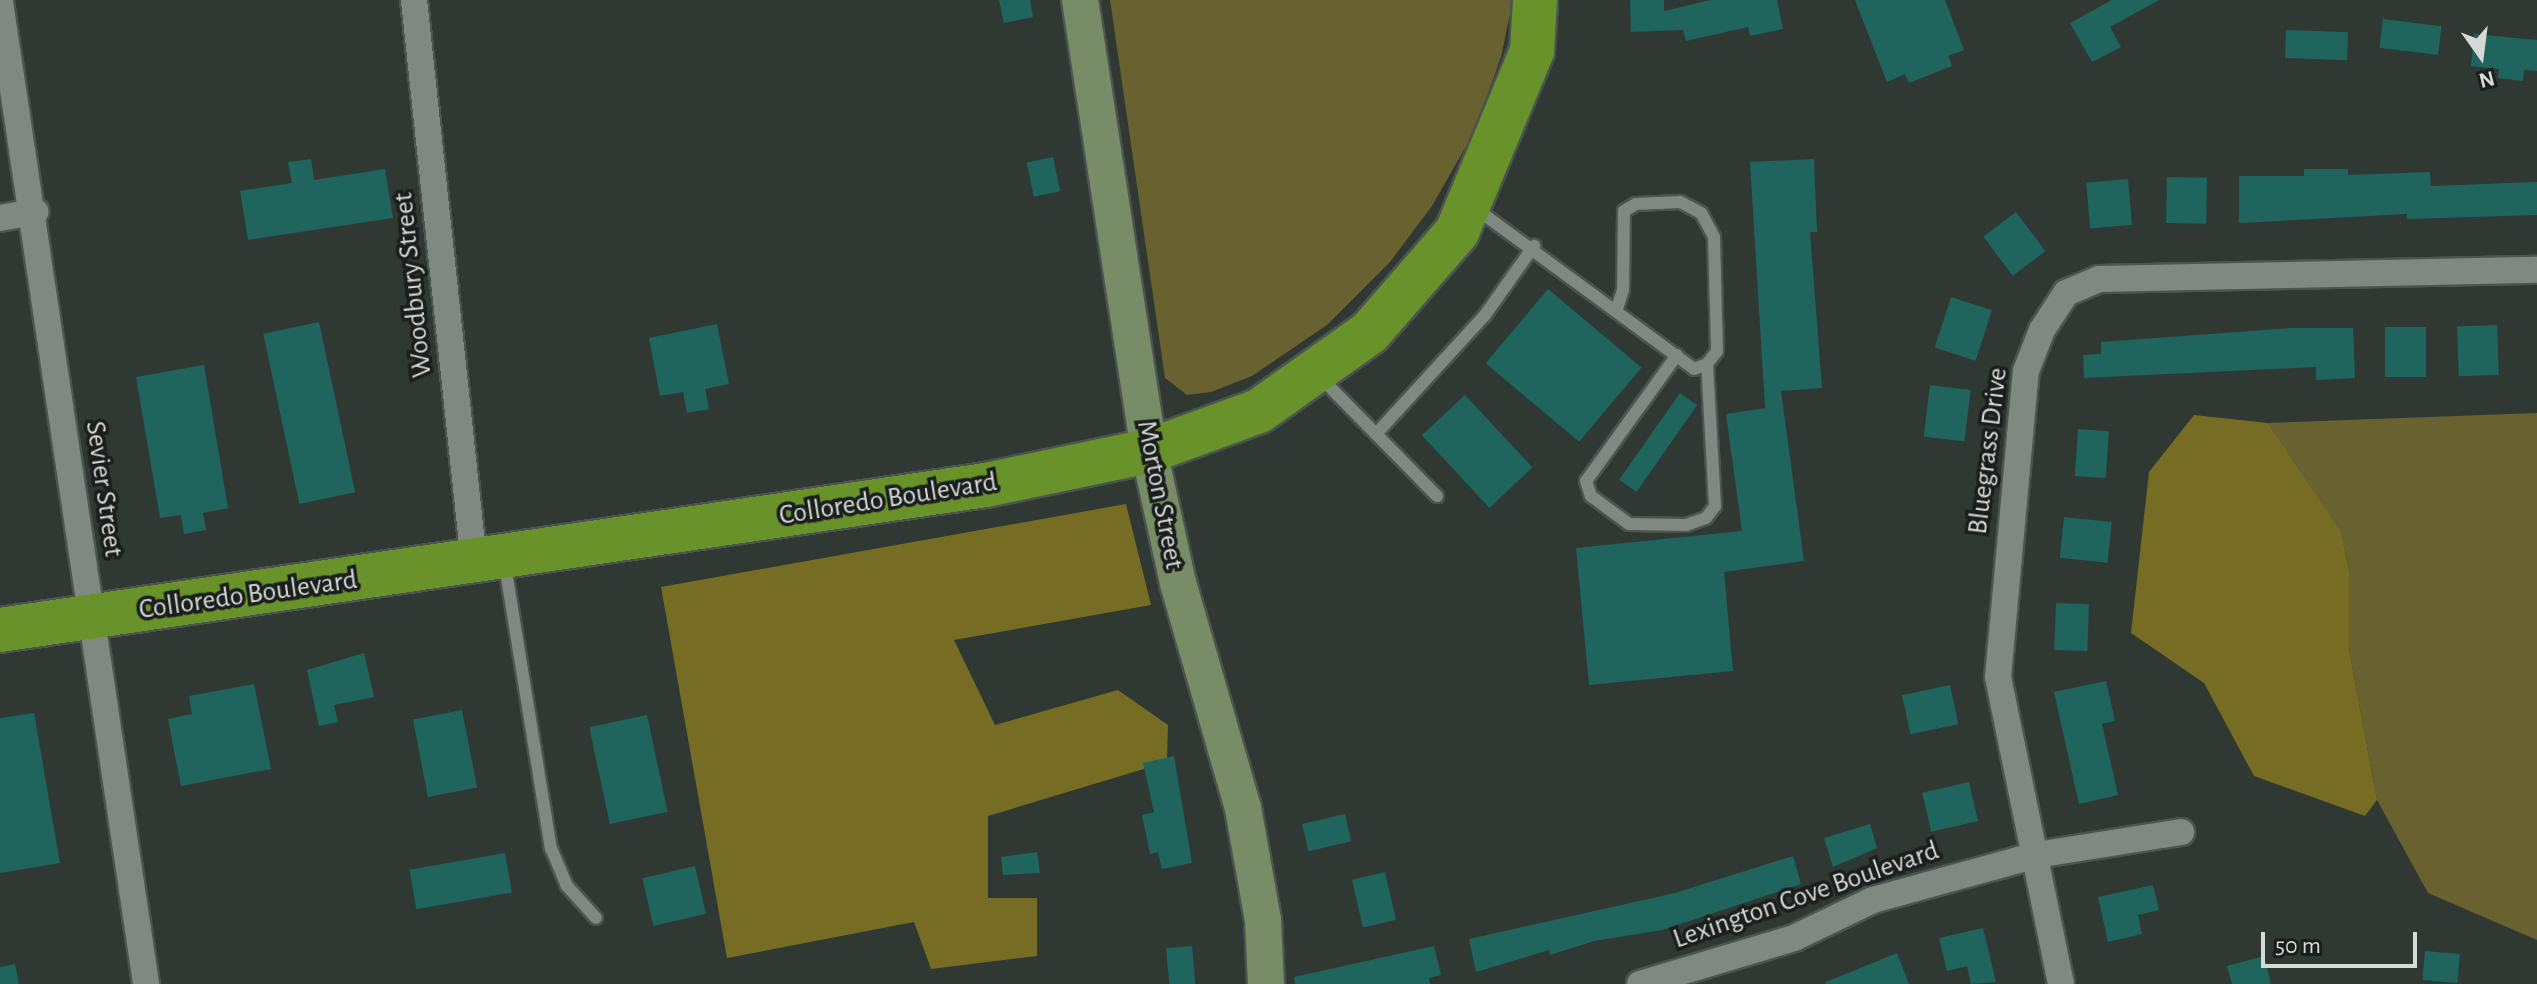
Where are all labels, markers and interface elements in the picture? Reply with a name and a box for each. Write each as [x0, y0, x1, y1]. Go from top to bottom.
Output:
north arrow [2441, 16, 2521, 96]
text: N [2477, 67, 2497, 92]
street label: Woodbury Street [387, 191, 439, 379]
street label: Bluegrass Drive [1961, 366, 2015, 536]
street label: Morton Street [1129, 418, 1191, 572]
street label: Sevier Street [78, 419, 130, 559]
street label: Colloredo Boulevard [777, 465, 999, 533]
street label: Colloredo Boulevard [137, 563, 359, 627]
street label: Lexington Cove Boulevard [1669, 834, 1943, 956]
scale bar [2265, 916, 2421, 966]
text: 50 m [2275, 934, 2321, 958]

